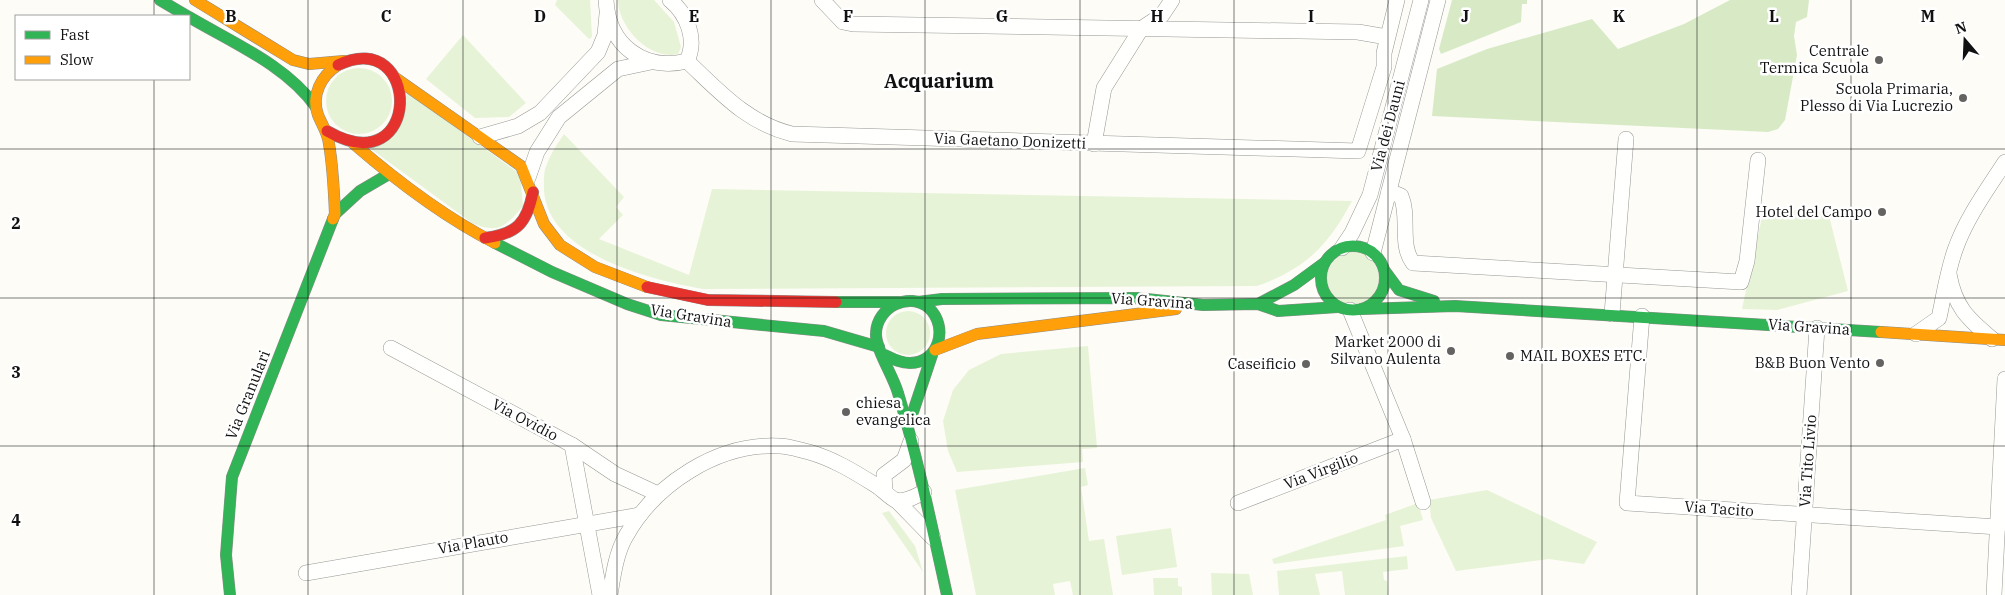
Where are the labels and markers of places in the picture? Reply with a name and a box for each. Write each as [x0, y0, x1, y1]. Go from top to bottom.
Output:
place label: Centrale Termica Scuola [1760, 41, 1869, 77]
marker: Centrale Termica Scuola [1873, 54, 1885, 66]
place label: Scuola Primaria, Plesso di Via Lucrezio [1800, 79, 1953, 115]
marker: Scuola Primaria, Plesso di Via Lucrezio [1957, 92, 1969, 104]
place label: Hotel del Campo [1755, 202, 1872, 221]
marker: Hotel del Campo [1876, 206, 1888, 218]
place label: Market 2000 di Silvano Aulenta [1331, 332, 1441, 368]
marker: Market 2000 di Silvano Aulenta [1445, 345, 1457, 357]
place label: MAIL BOXES ETC. [1520, 346, 1646, 365]
marker: MAIL BOXES ETC. [1504, 350, 1516, 362]
place label: B&B Buon Vento [1755, 353, 1870, 372]
place label: Caseificio [1228, 354, 1296, 373]
marker: B&B Buon Vento [1874, 357, 1886, 369]
marker: Caseificio [1300, 358, 1312, 370]
place label: chiesa evangelica [856, 393, 931, 429]
marker: chiesa evangelica [840, 406, 852, 418]

